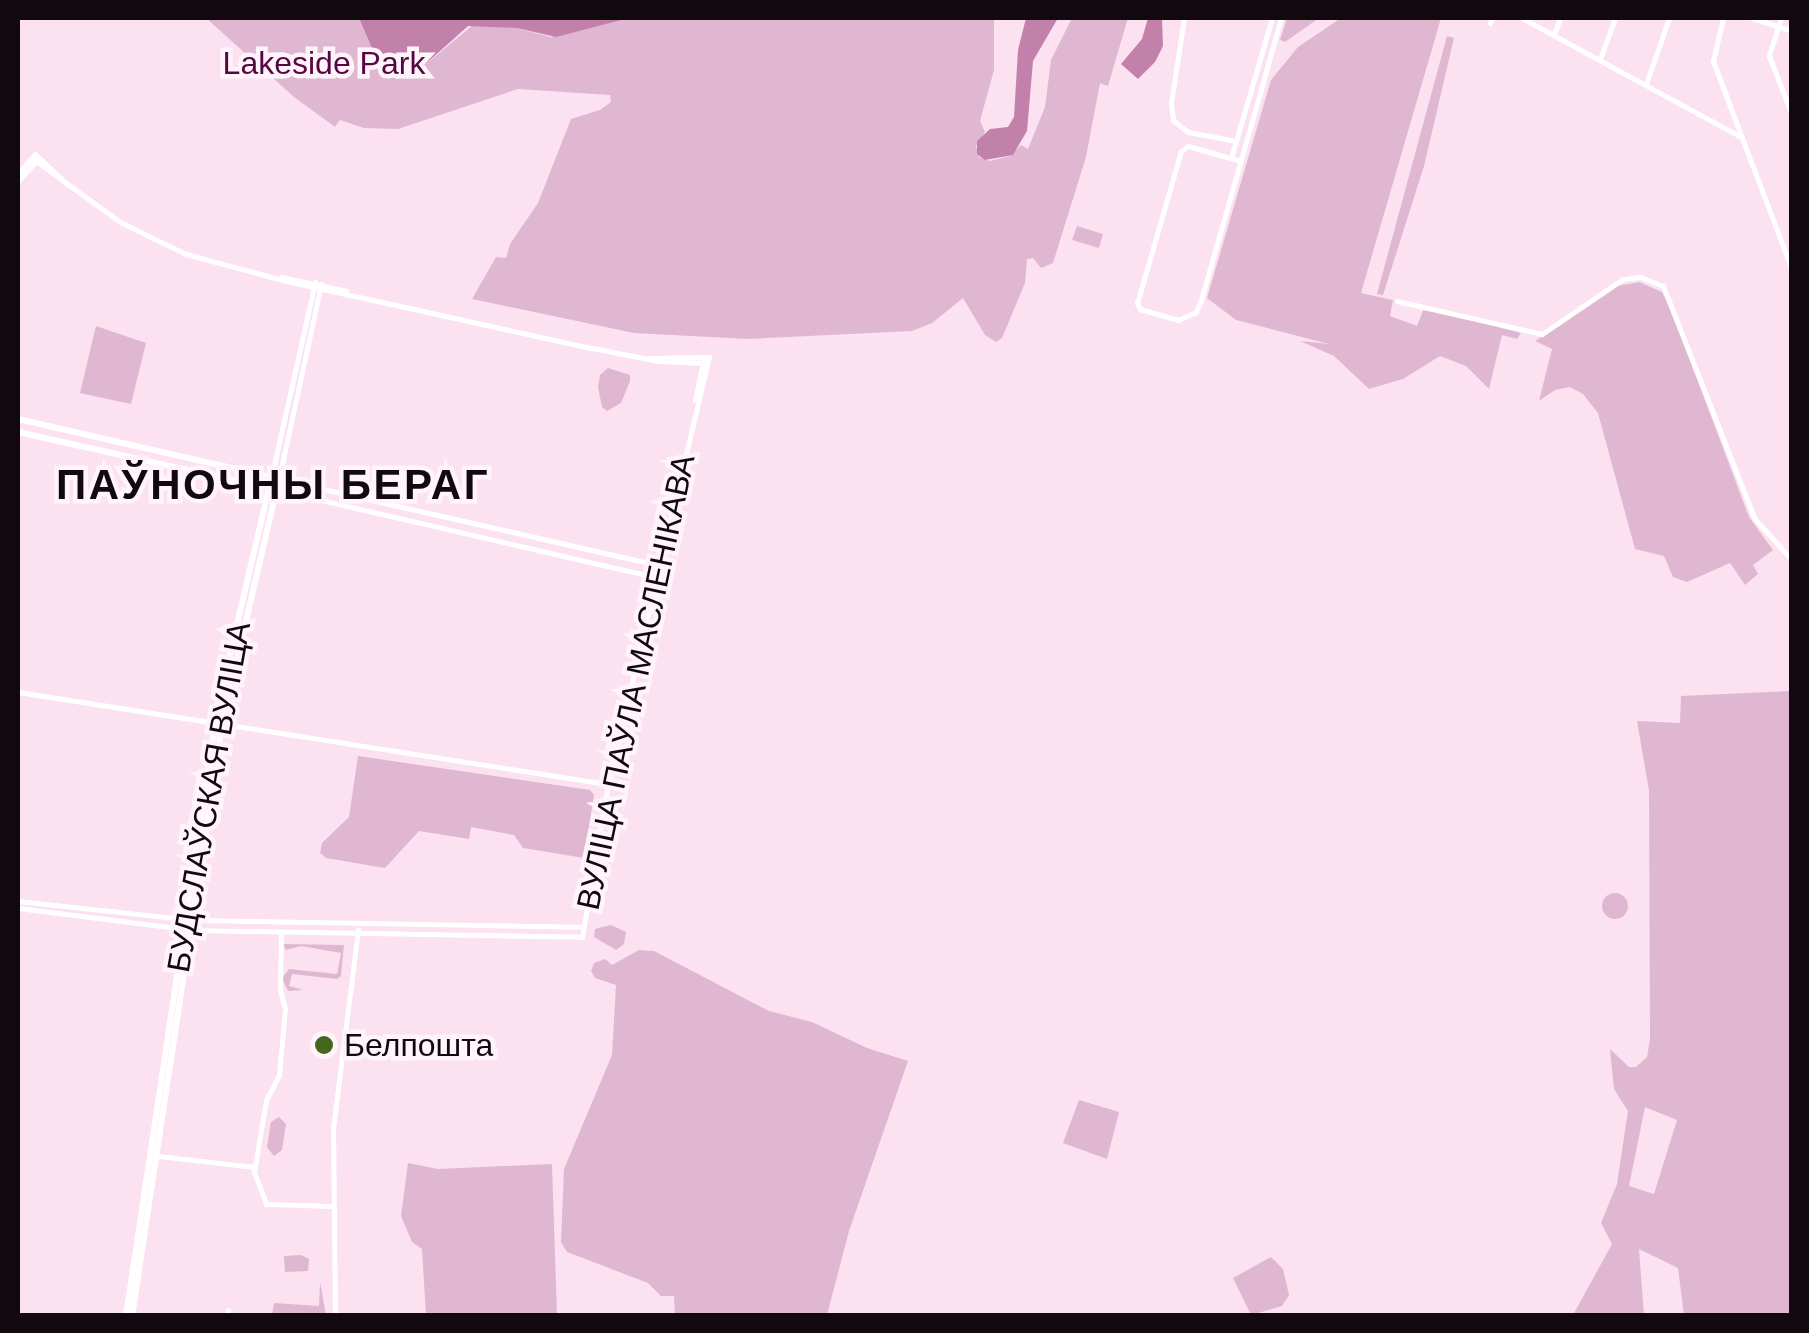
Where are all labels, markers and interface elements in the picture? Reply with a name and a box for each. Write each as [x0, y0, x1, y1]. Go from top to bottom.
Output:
park label: Lakeside Park [223, 44, 425, 82]
street label: ВУЛІЦА ПАЎЛА МАСЛЕНІКАВА [569, 451, 703, 913]
district label: ПАЎНОЧНЫ БЕРАГ [56, 460, 490, 510]
street label: БУДСЛАЎСКАЯ ВУЛІЦА [159, 619, 259, 975]
place label: Белпошта [344, 1026, 493, 1064]
marker: Белпошта [313, 1034, 335, 1056]

